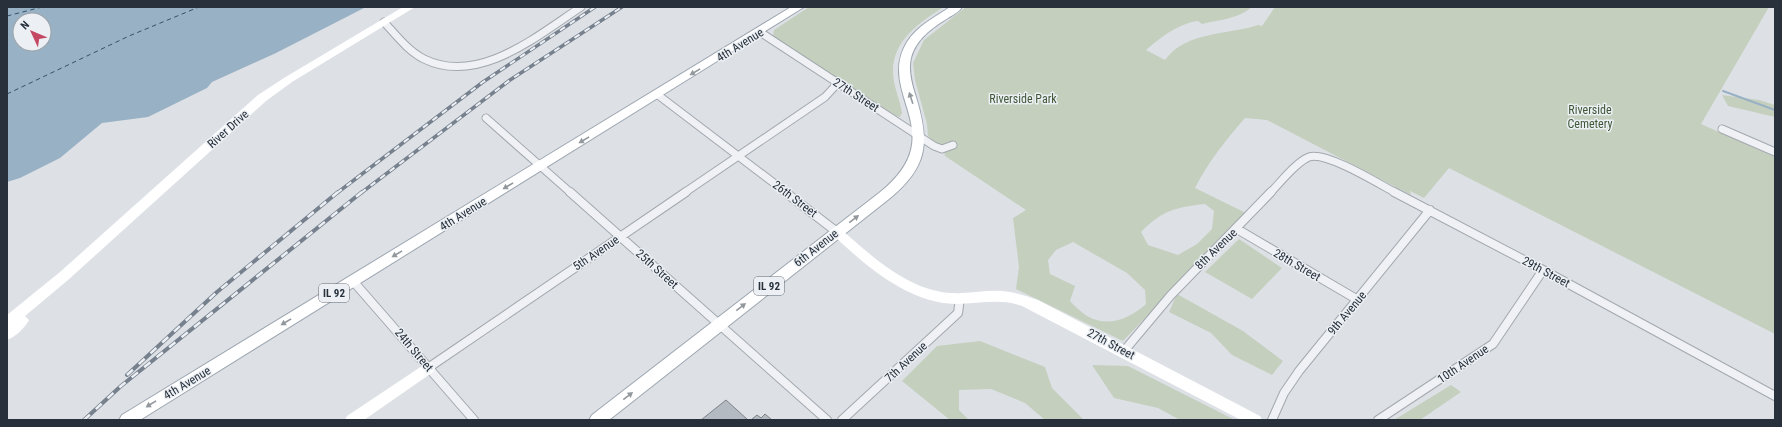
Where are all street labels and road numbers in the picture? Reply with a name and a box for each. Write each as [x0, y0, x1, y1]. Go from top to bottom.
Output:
street label: 4th Avenue [714, 25, 766, 65]
street label: 27th Street [830, 75, 882, 115]
street label: River Drive [205, 107, 252, 151]
street label: 26th Street [770, 178, 820, 221]
street label: 4th Avenue [437, 194, 489, 234]
street label: 8th Avenue [1192, 225, 1240, 272]
street label: 6th Avenue [791, 226, 841, 270]
street label: 5th Avenue [570, 232, 622, 274]
street label: 25th Street [633, 246, 681, 292]
street label: 28th Street [1271, 246, 1323, 284]
street label: 29th Street [1520, 254, 1573, 291]
road number: IL 92 [754, 277, 784, 295]
road number: IL 92 [319, 284, 349, 302]
street label: 9th Avenue [1325, 288, 1369, 338]
street label: 24th Street [392, 326, 436, 375]
street label: 27th Street [1085, 326, 1138, 363]
street label: 7th Avenue [882, 339, 930, 385]
street label: 10th Avenue [1435, 342, 1491, 386]
street label: 4th Avenue [161, 363, 213, 403]

